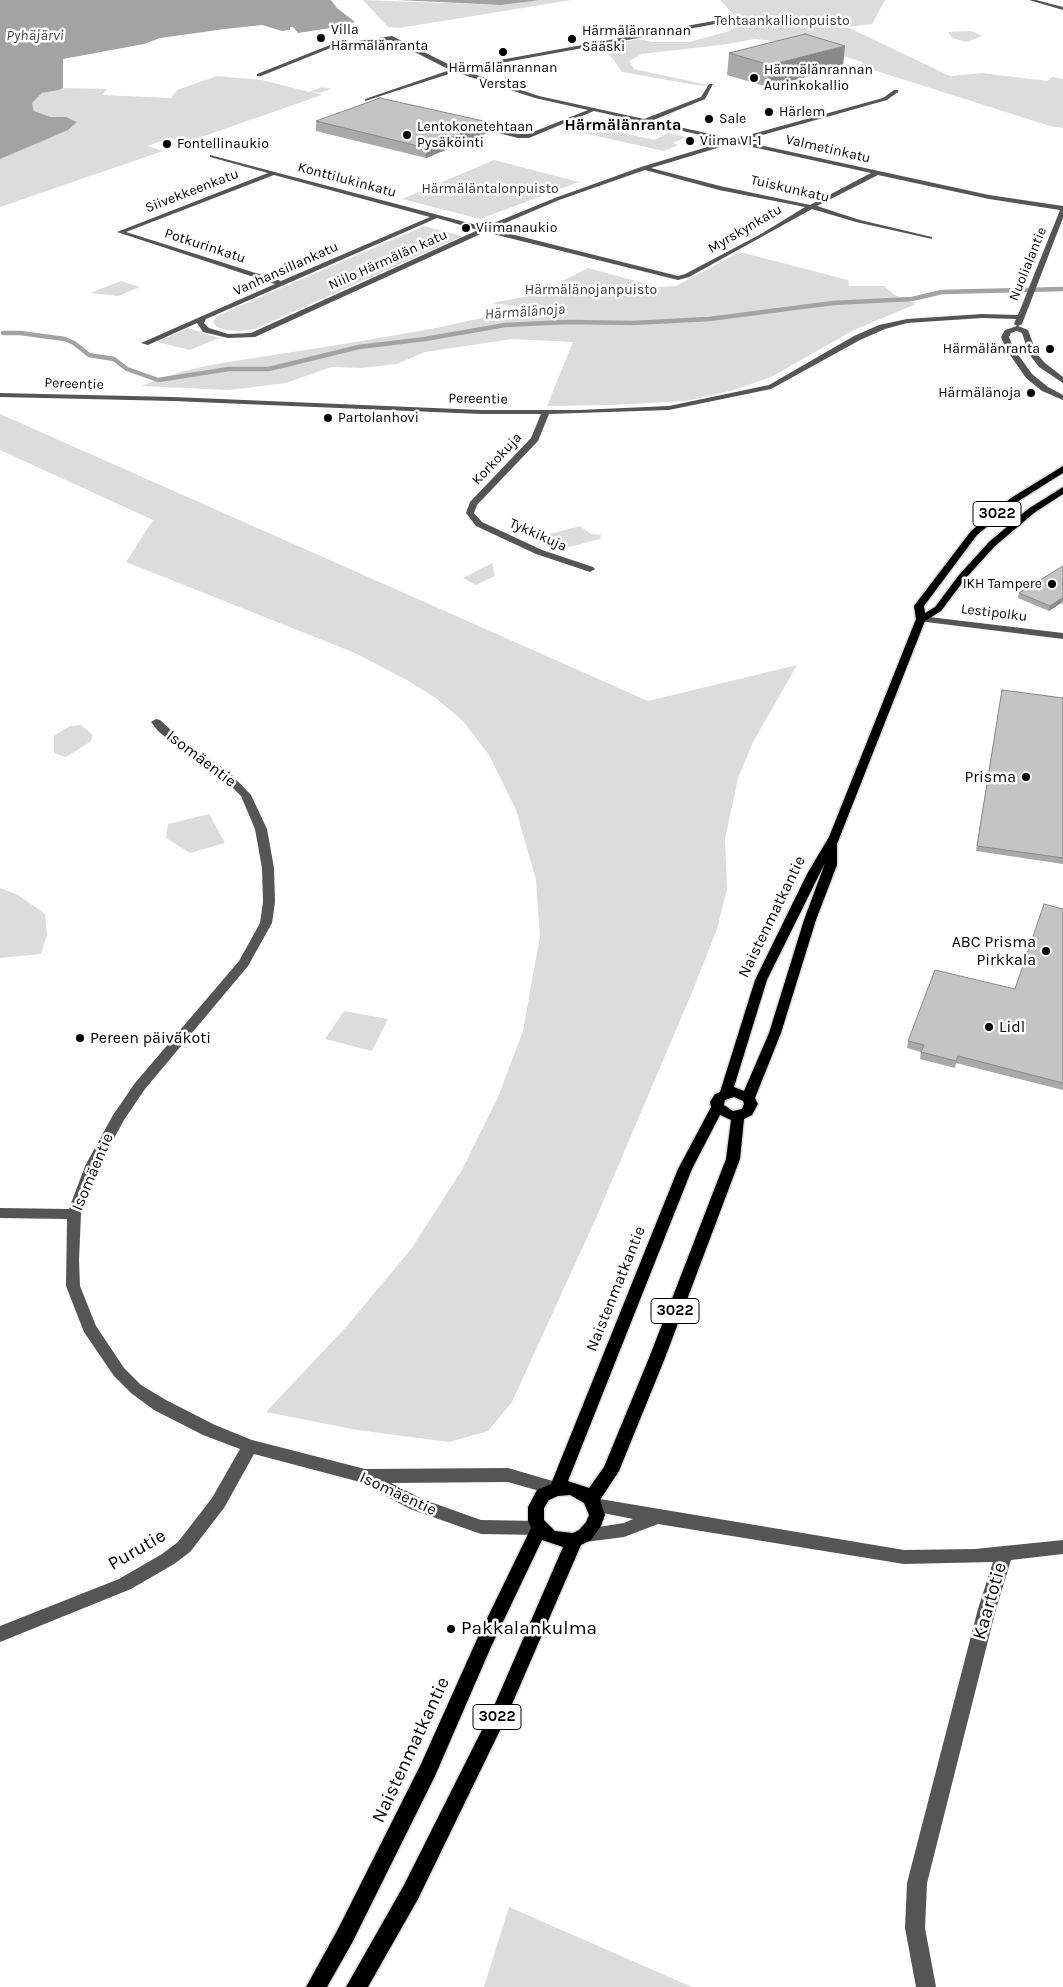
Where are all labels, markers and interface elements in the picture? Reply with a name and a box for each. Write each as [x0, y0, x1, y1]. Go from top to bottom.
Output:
park label: Tehtaankallionpuisto [714, 13, 850, 29]
place label: Villa Härmälänranta [331, 22, 428, 54]
place label: Härmälänrannan Sääski [582, 23, 691, 56]
water label: Pyhäjärvi [6, 27, 64, 45]
marker: Villa Härmälänranta [315, 32, 327, 44]
marker: Härmälänrannan Sääski [566, 33, 578, 45]
marker: Härmälänrannan Verstas [497, 46, 509, 58]
place label: Härmälänrannan Verstas [449, 60, 557, 92]
place label: Härmälänrannan Aurinkokallio [764, 62, 873, 94]
marker: Härmälänrannan Aurinkokallio [748, 72, 760, 84]
place label: Härlem [779, 104, 825, 120]
marker: Härlem [763, 106, 775, 118]
place label: Sale [719, 111, 746, 127]
marker: Sale [703, 113, 715, 125]
district label: Härmälänranta [565, 115, 681, 135]
place label: Lentokonetehtaan Pysäköinti [417, 119, 533, 152]
marker: Lentokonetehtaan Pysäköinti [401, 129, 413, 141]
street label: Valmetinkatu [784, 131, 872, 167]
place label: Viima VI-1 [700, 133, 762, 149]
marker: Viima VI-1 [684, 135, 696, 147]
place label: Fontellinaukio [177, 136, 269, 152]
marker: Fontellinaukio [161, 138, 173, 150]
street label: Konttilukinkatu [296, 159, 398, 201]
street label: Siivekkeenkatu [143, 165, 241, 217]
street label: Tuiskunkatu [749, 172, 831, 206]
park label: Härmäläntalonpuisto [421, 181, 559, 197]
street label: Myrskynkatu [705, 201, 785, 257]
place label: Viimanaukio [476, 220, 557, 236]
marker: Viimanaukio [460, 222, 472, 234]
street label: Potkurinkatu [162, 225, 248, 267]
street label: Nuolialantie [1006, 225, 1050, 303]
street label: Niilo Härmälän katu [326, 226, 450, 294]
street label: Vanhansillankatu [231, 238, 341, 300]
park label: Härmälänojanpuisto [525, 282, 657, 298]
water label: Härmälänoja [484, 300, 566, 324]
place label: Härmälänranta [943, 341, 1040, 357]
marker: Härmälänranta [1044, 343, 1056, 355]
street label: Pereentie [44, 375, 104, 393]
place label: Härmälänoja [938, 385, 1021, 401]
marker: Härmälänoja [1025, 387, 1037, 399]
street label: Pereentie [448, 390, 508, 408]
place label: Partolanhovi [338, 410, 419, 426]
marker: Partolanhovi [322, 412, 334, 424]
street label: Korkokuja [469, 429, 525, 489]
road number: 3022 [973, 502, 1021, 526]
street label: Tykkikuja [507, 515, 569, 555]
place label: IKH Tampere [963, 576, 1042, 592]
marker: IKH Tampere [1046, 578, 1058, 590]
street label: Lestipolku [960, 601, 1028, 625]
street label: Isomäentie [162, 727, 240, 791]
place label: Prisma [964, 767, 1016, 787]
marker: Prisma [1020, 771, 1032, 783]
street label: Naistenmatkantie [734, 853, 810, 981]
place label: ABC Prisma Pirkkala [952, 932, 1036, 970]
marker: ABC Prisma Pirkkala [1040, 945, 1052, 957]
place label: Lidl [999, 1017, 1025, 1037]
marker: Lidl [983, 1021, 995, 1033]
place label: Pereen päiväkoti [90, 1028, 211, 1048]
marker: Pereen päiväkoti [74, 1032, 86, 1044]
street label: Isomäentie [68, 1130, 118, 1214]
street label: Naistenmatkantie [582, 1224, 650, 1354]
road number: 3022 [651, 1298, 699, 1324]
street label: Isomäentie [357, 1468, 439, 1520]
street label: Purutie [104, 1524, 170, 1576]
street label: Kaartotie [968, 1560, 1012, 1642]
place label: Pakkalankulma [461, 1618, 597, 1640]
marker: Pakkalankulma [445, 1623, 457, 1635]
street label: Naistenmatkantie [367, 1674, 455, 1826]
road number: 3022 [473, 1704, 521, 1730]

